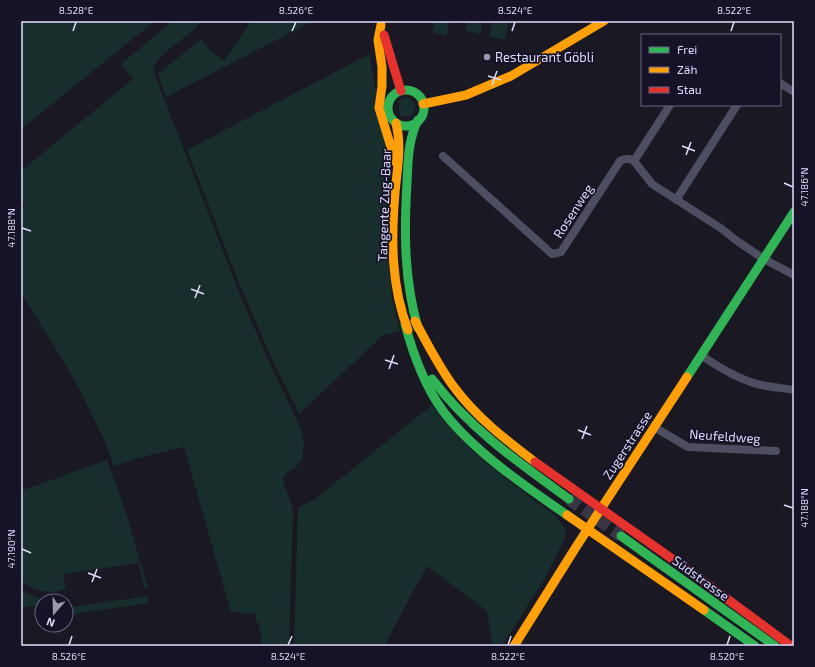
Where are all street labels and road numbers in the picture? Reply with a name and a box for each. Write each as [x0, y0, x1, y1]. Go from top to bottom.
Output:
street label: Tangente Zug-Baar [374, 148, 394, 262]
street label: Rosenweg [550, 181, 596, 241]
street label: Zugerstrasse [599, 408, 655, 482]
street label: Neufeldweg [689, 426, 761, 446]
street label: Südstrasse [669, 552, 733, 604]

